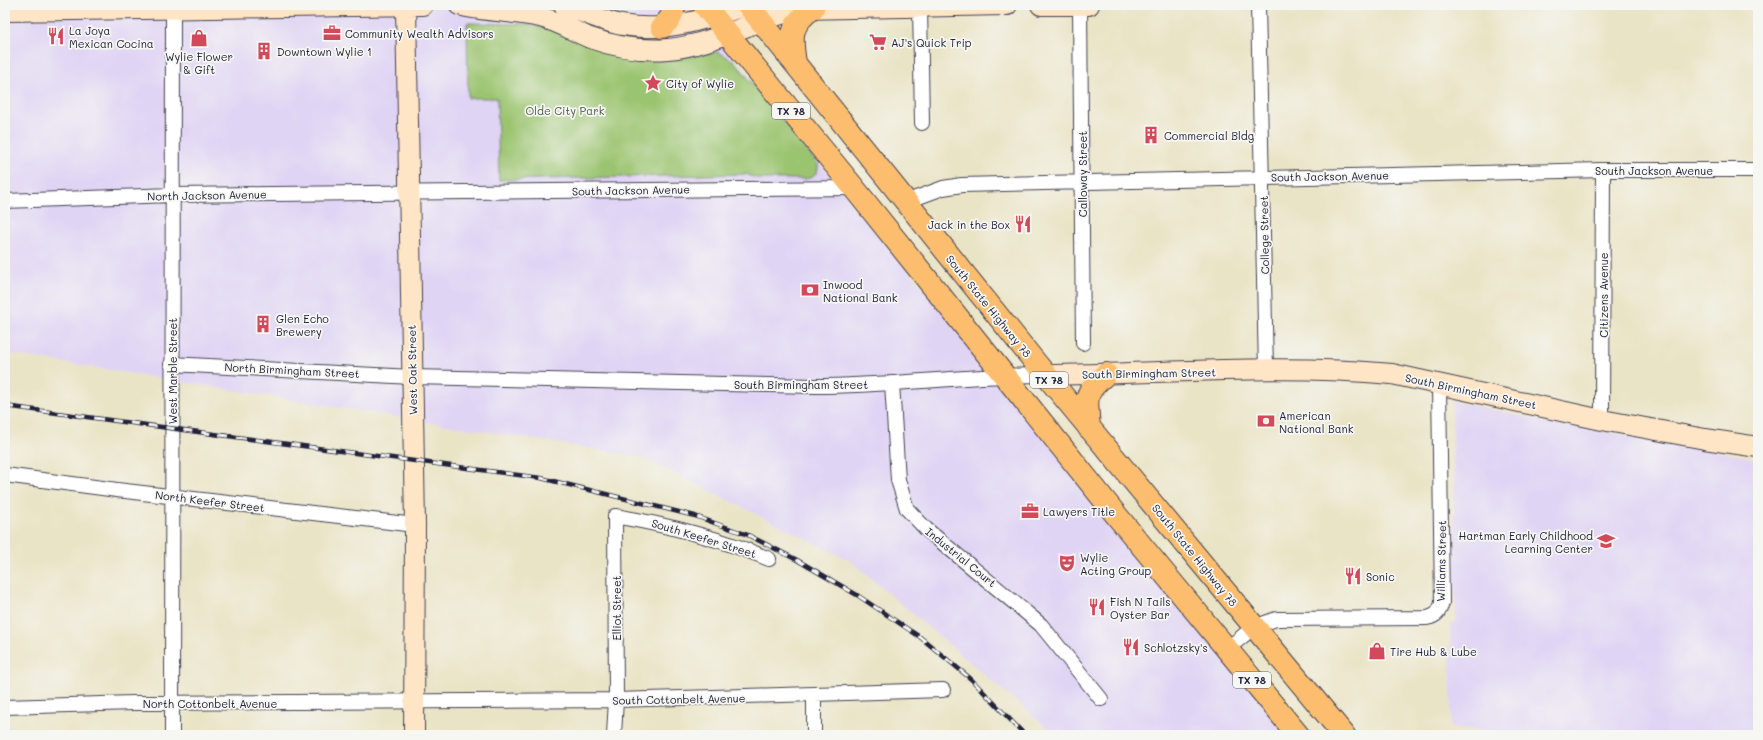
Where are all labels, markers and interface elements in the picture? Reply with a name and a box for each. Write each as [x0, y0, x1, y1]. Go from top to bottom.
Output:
place label: La Joya Mexican Cocina [69, 23, 154, 51]
office icon: Community Wealth Advisors [322, 23, 342, 43]
restaurant icon: La Joya Mexican Cocina [46, 26, 66, 46]
place label: Community Wealth Advisors [345, 26, 494, 41]
shop icon: Wylie Flower & Gift [189, 28, 209, 48]
supermarket icon: AJ's Quick Trip [868, 32, 888, 52]
place label: AJ's Quick Trip [891, 35, 972, 50]
building icon: Downtown Wylie 1 [254, 41, 274, 61]
place label: Downtown Wylie 1 [277, 44, 372, 59]
place label: Wylie Flower & Gift [165, 49, 233, 77]
place icon: City of Wylie [643, 73, 663, 93]
place label: City of Wylie [666, 76, 734, 91]
park label: Olde City Park [525, 103, 605, 118]
road number: TX 78 [772, 103, 810, 119]
building icon: Commercial Bldg [1141, 125, 1161, 145]
place label: Commercial Bldg [1164, 128, 1254, 143]
street label: Calloway Street [1075, 131, 1090, 217]
street label: South Jackson Avenue [1595, 163, 1713, 178]
street label: South Jackson Avenue [1271, 167, 1389, 185]
street label: South Jackson Avenue [572, 181, 690, 199]
street label: North Jackson Avenue [147, 186, 267, 204]
street label: College Street [1256, 196, 1272, 274]
restaurant icon: Jack in the Box [1013, 214, 1033, 234]
place label: Jack in the Box [928, 217, 1010, 232]
street label: South State Highway 78 [943, 252, 1035, 361]
street label: Citizens Avenue [1596, 252, 1611, 338]
place label: Inwood National Bank [823, 277, 898, 305]
bank icon: Inwood National Bank [800, 280, 820, 300]
place label: Glen Echo Brewery [276, 311, 329, 339]
building icon: Glen Echo Brewery [253, 314, 273, 334]
street label: West Marble Street [165, 318, 180, 424]
street label: West Oak Street [404, 325, 420, 415]
street label: North Birmingham Street [224, 359, 360, 381]
street label: South Birmingham Street [1082, 364, 1216, 382]
street label: South Birmingham Street [1404, 370, 1538, 412]
road number: TX 78 [1030, 372, 1068, 388]
street label: South Birmingham Street [734, 377, 868, 392]
place label: American National Bank [1279, 408, 1354, 436]
bank icon: American National Bank [1256, 411, 1276, 431]
street label: North Keefer Street [154, 487, 266, 515]
office icon: Lawyers Title [1020, 501, 1040, 521]
street label: South State Highway 78 [1149, 501, 1241, 610]
place label: Lawyers Title [1043, 504, 1115, 519]
street label: South Keefer Street [650, 515, 758, 561]
street label: Williams Street [1433, 520, 1449, 602]
street label: Industrial Court [923, 524, 1000, 590]
place label: Hartman Early Childhood Learning Center [1459, 528, 1593, 556]
school or university icon: Hartman Early Childhood Learning Center [1596, 531, 1616, 551]
place label: Wylie Acting Group [1080, 550, 1151, 578]
theatre icon: Wylie Acting Group [1057, 553, 1077, 573]
restaurant icon: Sonic [1343, 566, 1363, 586]
place label: Sonic [1366, 569, 1395, 584]
street label: Elliot Street [609, 575, 624, 641]
place label: Fish N Tails Oyster Bar [1110, 594, 1171, 622]
restaurant icon: Fish N Tails Oyster Bar [1087, 597, 1107, 617]
restaurant icon: Schlotzsky's [1121, 637, 1141, 657]
place label: Schlotzsky's [1144, 640, 1208, 655]
shop icon: Tire Hub & Lube [1367, 641, 1387, 661]
place label: Tire Hub & Lube [1390, 644, 1477, 659]
road number: TX 78 [1233, 672, 1271, 688]
street label: South Cottonbelt Avenue [612, 690, 746, 708]
street label: North Cottonbelt Avenue [143, 696, 277, 711]

